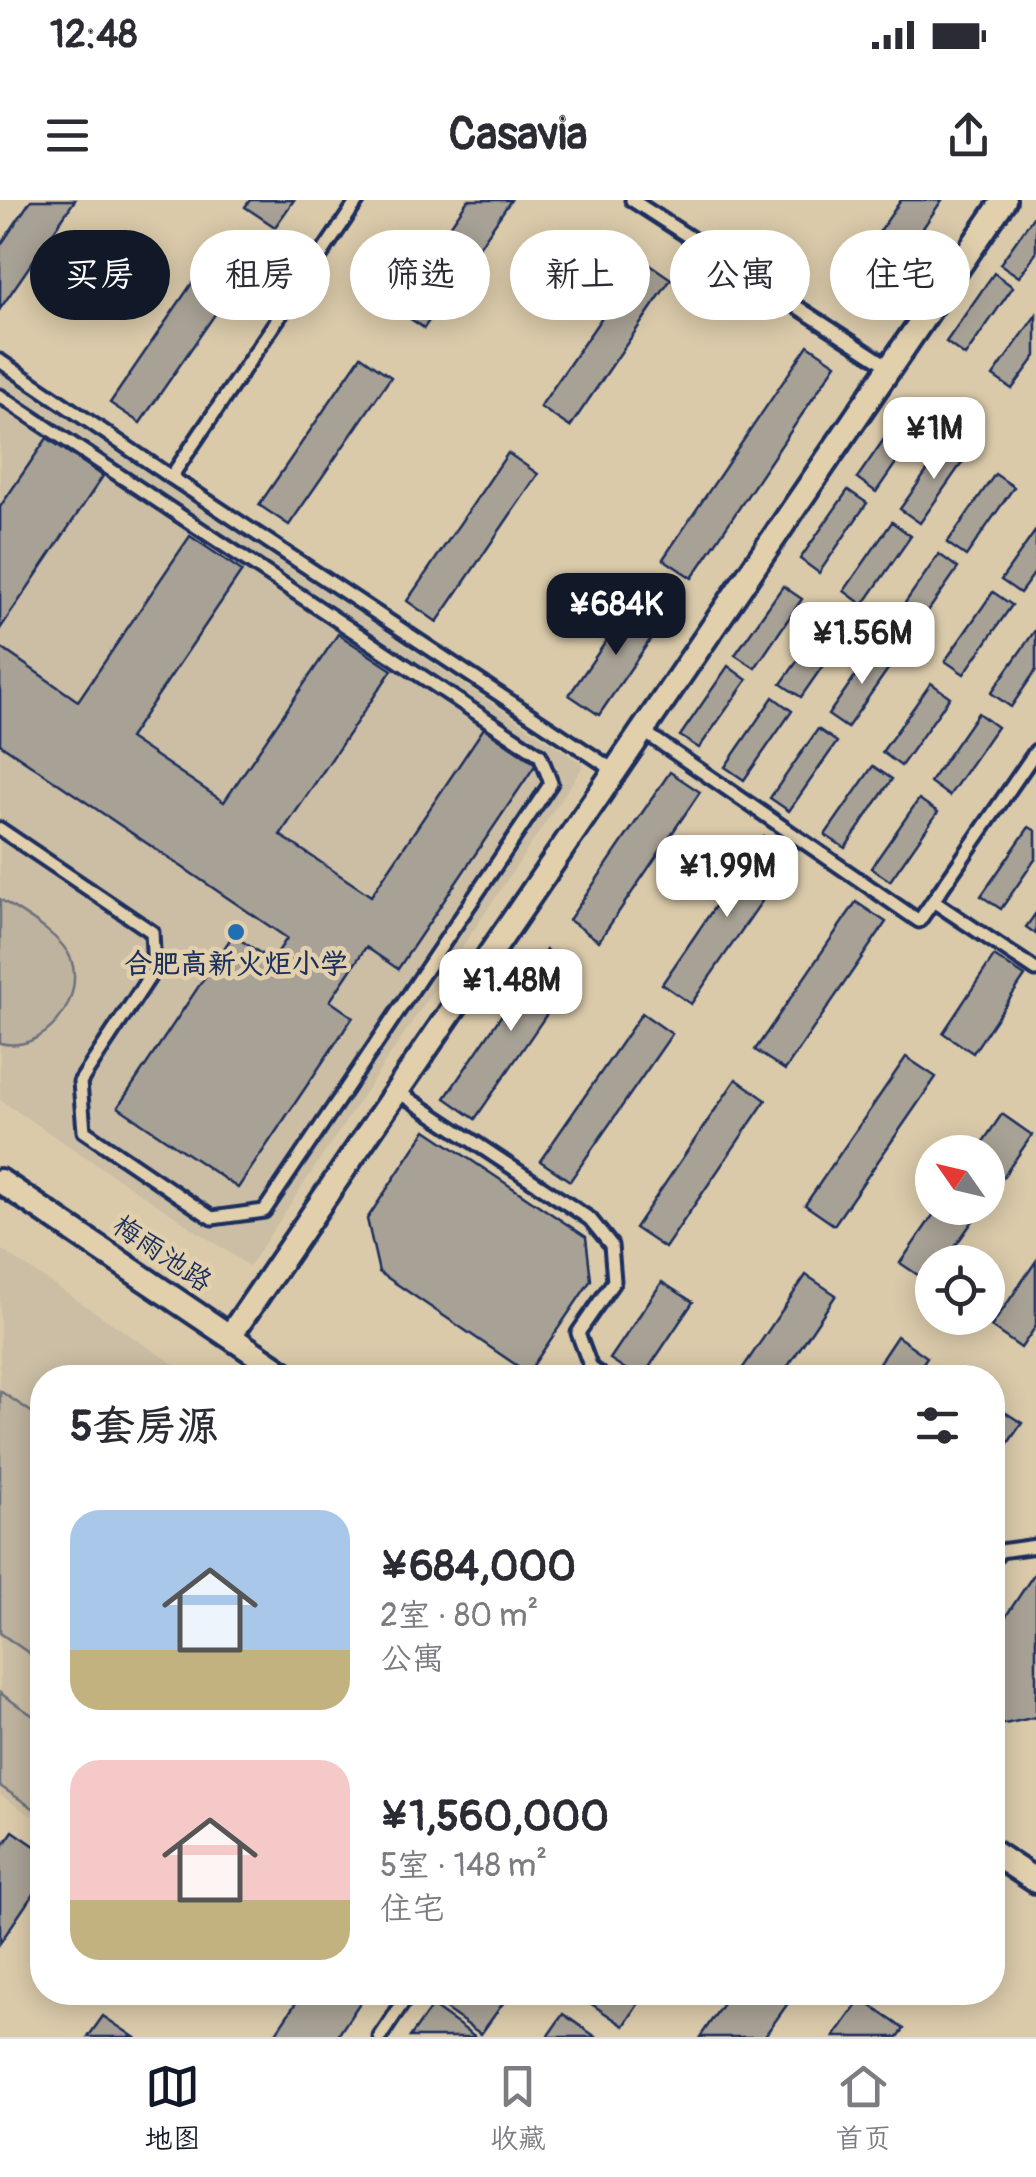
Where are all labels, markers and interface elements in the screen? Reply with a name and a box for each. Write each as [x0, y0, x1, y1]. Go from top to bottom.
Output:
text: 12:48 [50, 11, 137, 59]
text: Casavia [449, 107, 587, 163]
icon: menu [40, 108, 95, 163]
icon: share [941, 108, 996, 163]
chip: 买房 [30, 230, 170, 320]
chip: 租房 [190, 230, 330, 320]
chip: 筛选 [350, 230, 490, 320]
chip: 新上 [510, 230, 650, 320]
chip: 公寓 [670, 230, 810, 320]
chip: 住宅 [830, 230, 970, 320]
pin: ¥1M [886, 397, 982, 482]
text: ¥1M [905, 409, 963, 449]
pin: ¥684K [546, 573, 686, 658]
text: ¥684K [569, 585, 663, 625]
pin: ¥1.56M [781, 602, 943, 687]
text: ¥1.56M [812, 614, 912, 654]
pin: ¥1.99M [646, 835, 808, 920]
text: ¥1.99M [678, 847, 776, 887]
marker: 合肥高新火炬小学 [225, 921, 247, 943]
place label: 合肥高新火炬小学 [124, 947, 348, 982]
pin: ¥1.48M [430, 949, 592, 1034]
text: ¥1.48M [461, 961, 561, 1001]
north arrow [915, 1135, 1005, 1225]
map controls [915, 1135, 1005, 1335]
street label: 梅雨池路 [106, 1208, 218, 1300]
button: locate [915, 1245, 1005, 1335]
icon: filters [910, 1398, 965, 1453]
text: 5套房源 [70, 1401, 219, 1453]
text: ¥684,000 [380, 1541, 576, 1593]
icon: home [150, 1550, 270, 1670]
text: 2室 · 80 m² [380, 1596, 538, 1636]
text: 公寓 [380, 1639, 444, 1679]
text: ¥1,560,000 [380, 1791, 609, 1843]
icon: home [150, 1800, 270, 1920]
text: 5室 · 148 m² [380, 1846, 547, 1886]
text: 住宅 [380, 1889, 444, 1929]
tab: 地图 [145, 2059, 201, 2157]
tab: 收藏 [490, 2059, 546, 2157]
tab: 首页 [835, 2059, 891, 2157]

